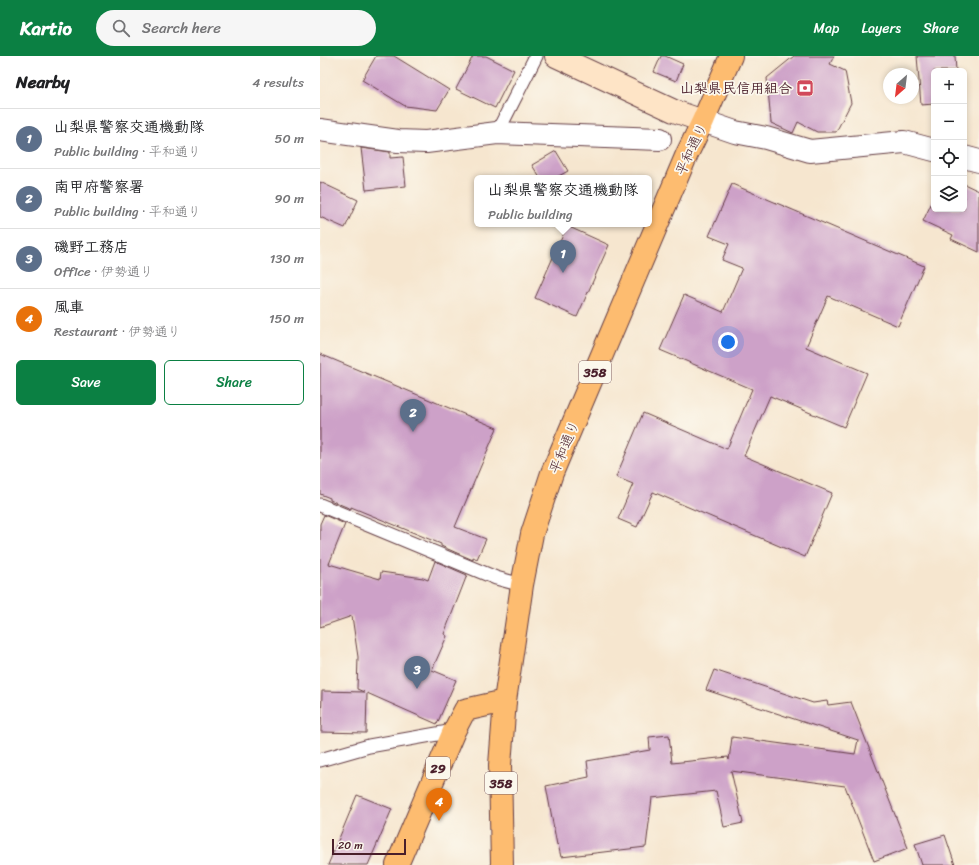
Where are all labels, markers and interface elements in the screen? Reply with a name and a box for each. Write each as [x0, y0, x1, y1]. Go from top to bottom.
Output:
search box [96, 10, 376, 46]
text: Kartio [20, 12, 72, 45]
text: Search here [142, 15, 221, 41]
text: Map [814, 16, 839, 41]
text: Layers [861, 16, 901, 41]
text: Share [923, 16, 959, 41]
icon: search [110, 17, 132, 39]
text: Nearby [16, 67, 70, 97]
north arrow [883, 68, 919, 104]
map controls [931, 68, 967, 212]
button: + [931, 68, 967, 104]
text: 4 results [252, 71, 304, 94]
place label: 山梨県民信用組合 [680, 76, 792, 101]
bank icon: 山梨県民信用組合 [795, 78, 815, 98]
button: − [931, 104, 967, 140]
text: 山梨県警察交通機動隊 [54, 114, 204, 140]
street label: 平和通り [668, 119, 715, 180]
text: 1 [26, 127, 32, 150]
text: 50 m [274, 127, 304, 150]
text: Public building · 平和通り [54, 140, 201, 163]
button: locate [931, 140, 967, 176]
text: 南甲府警察署 [54, 174, 144, 200]
popup [474, 175, 652, 227]
button: layers [931, 176, 967, 212]
text: 山梨県警察交通機動隊 [488, 177, 638, 203]
text: 2 [25, 187, 33, 210]
text: 90 m [274, 187, 304, 210]
text: Public building · 平和通り [54, 200, 201, 223]
text: Public building [488, 203, 573, 226]
text: 磯野工務店 [54, 234, 129, 260]
pin: 1 [550, 240, 576, 273]
text: 3 [25, 247, 33, 270]
text: 130 m [270, 247, 304, 270]
text: Office · 伊勢通り [54, 260, 153, 283]
text: 風車 [54, 294, 84, 320]
text: 4 [25, 307, 33, 330]
text: 150 m [269, 307, 304, 330]
text: Restaurant · 伊勢通り [54, 320, 181, 343]
your location [718, 332, 738, 352]
button: Save [16, 360, 156, 405]
button: Share [164, 360, 304, 405]
road number: 358 [579, 361, 611, 383]
pin: 2 [400, 399, 426, 432]
street label: 平和通り [542, 417, 587, 478]
pin: 3 [404, 656, 430, 689]
road number: 29 [426, 757, 450, 779]
road number: 358 [485, 772, 517, 794]
pin: 4 [426, 788, 452, 821]
text: 20 m [338, 836, 363, 855]
scale bar [332, 837, 406, 856]

